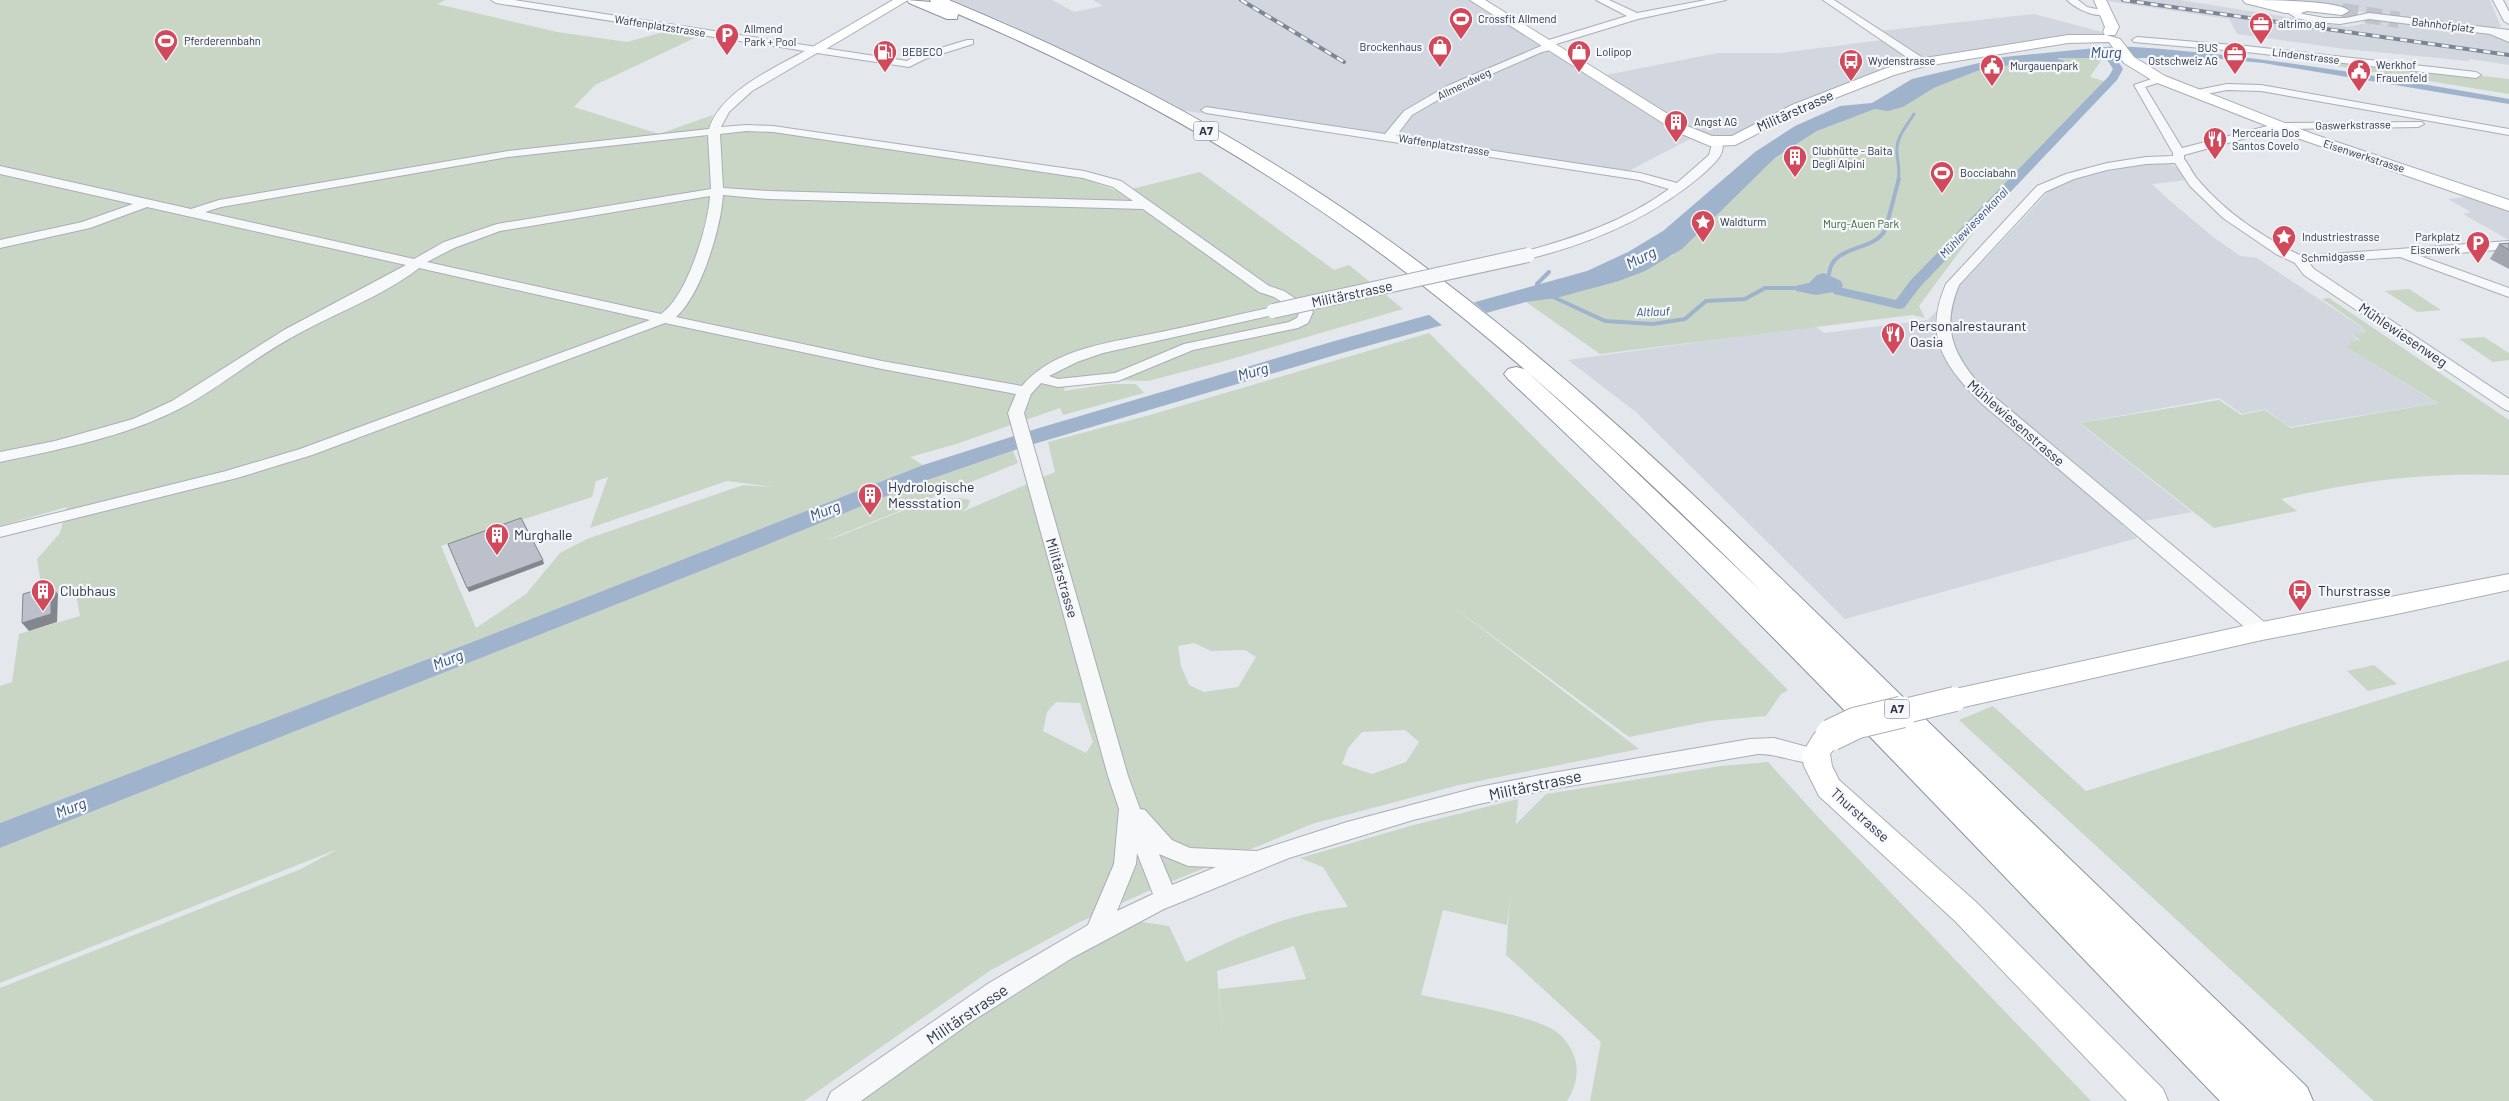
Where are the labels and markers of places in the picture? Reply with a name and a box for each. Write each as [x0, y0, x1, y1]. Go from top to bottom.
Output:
sports icon: Crossfit Allmend [1448, 6, 1474, 40]
office icon: altrimo ag [2248, 11, 2274, 45]
place label: Crossfit Allmend [1478, 12, 1556, 25]
place label: altrimo ag [2278, 17, 2326, 30]
parking icon: Allmend Park + Pool [714, 22, 740, 56]
place label: Allmend Park + Pool [744, 22, 796, 48]
sports icon: Pferderennbahn [153, 28, 179, 62]
place label: Pferderennbahn [184, 34, 261, 47]
shop icon: Brockenhaus [1427, 34, 1453, 68]
fuel station icon: BEBECO [872, 39, 898, 73]
shop icon: Lolipop [1566, 39, 1592, 73]
place label: Brockenhaus [1360, 40, 1422, 53]
place label: BUS Ostschweiz AG [2148, 41, 2218, 67]
office icon: BUS Ostschweiz AG [2222, 41, 2248, 75]
place label: BEBECO [902, 45, 943, 58]
place label: Lolipop [1596, 45, 1632, 58]
bus stop icon: Wydenstrasse [1838, 48, 1864, 82]
public building icon: Murgauenpark [1979, 53, 2005, 87]
place label: Wydenstrasse [1868, 54, 1936, 67]
public building icon: Werkhof Frauenfeld [2346, 58, 2372, 92]
place label: Werkhof Frauenfeld [2376, 58, 2427, 84]
place label: Murgauenpark [2010, 59, 2079, 72]
building icon: Angst AG [1663, 109, 1689, 143]
place label: Angst AG [1694, 115, 1737, 128]
restaurant icon: Mercearia Dos Santos Covelo [2202, 126, 2228, 160]
place label: Mercearia Dos Santos Covelo [2232, 126, 2300, 152]
building icon: Clubhütte - Baita Degli Alpini [1782, 144, 1808, 178]
place label: Clubhütte - Baita Degli Alpini [1812, 144, 1892, 170]
sports icon: Bocciabahn [1929, 160, 1955, 194]
place label: Bocciabahn [1960, 166, 2016, 179]
place icon: Waldturm [1690, 209, 1716, 243]
place label: Waldturm [1720, 215, 1766, 228]
place icon: Industriestrasse [2271, 224, 2297, 258]
place label: Industriestrasse [2302, 230, 2380, 243]
place label: Parkplatz Eisenwerk [2410, 230, 2460, 256]
parking icon: Parkplatz Eisenwerk [2465, 230, 2491, 264]
place label: Personalrestaurant Oasia [1910, 317, 2027, 350]
restaurant icon: Personalrestaurant Oasia [1880, 321, 1906, 355]
place label: Hydrologische Messstation [888, 478, 975, 511]
building icon: Hydrologische Messstation [857, 482, 883, 516]
building icon: Murghalle [484, 522, 510, 556]
place label: Murghalle [514, 526, 573, 543]
building icon: Clubhaus [30, 578, 56, 612]
bus stop icon: Thurstrasse [2287, 578, 2313, 612]
place label: Clubhaus [60, 582, 116, 599]
place label: Thurstrasse [2318, 582, 2391, 599]

